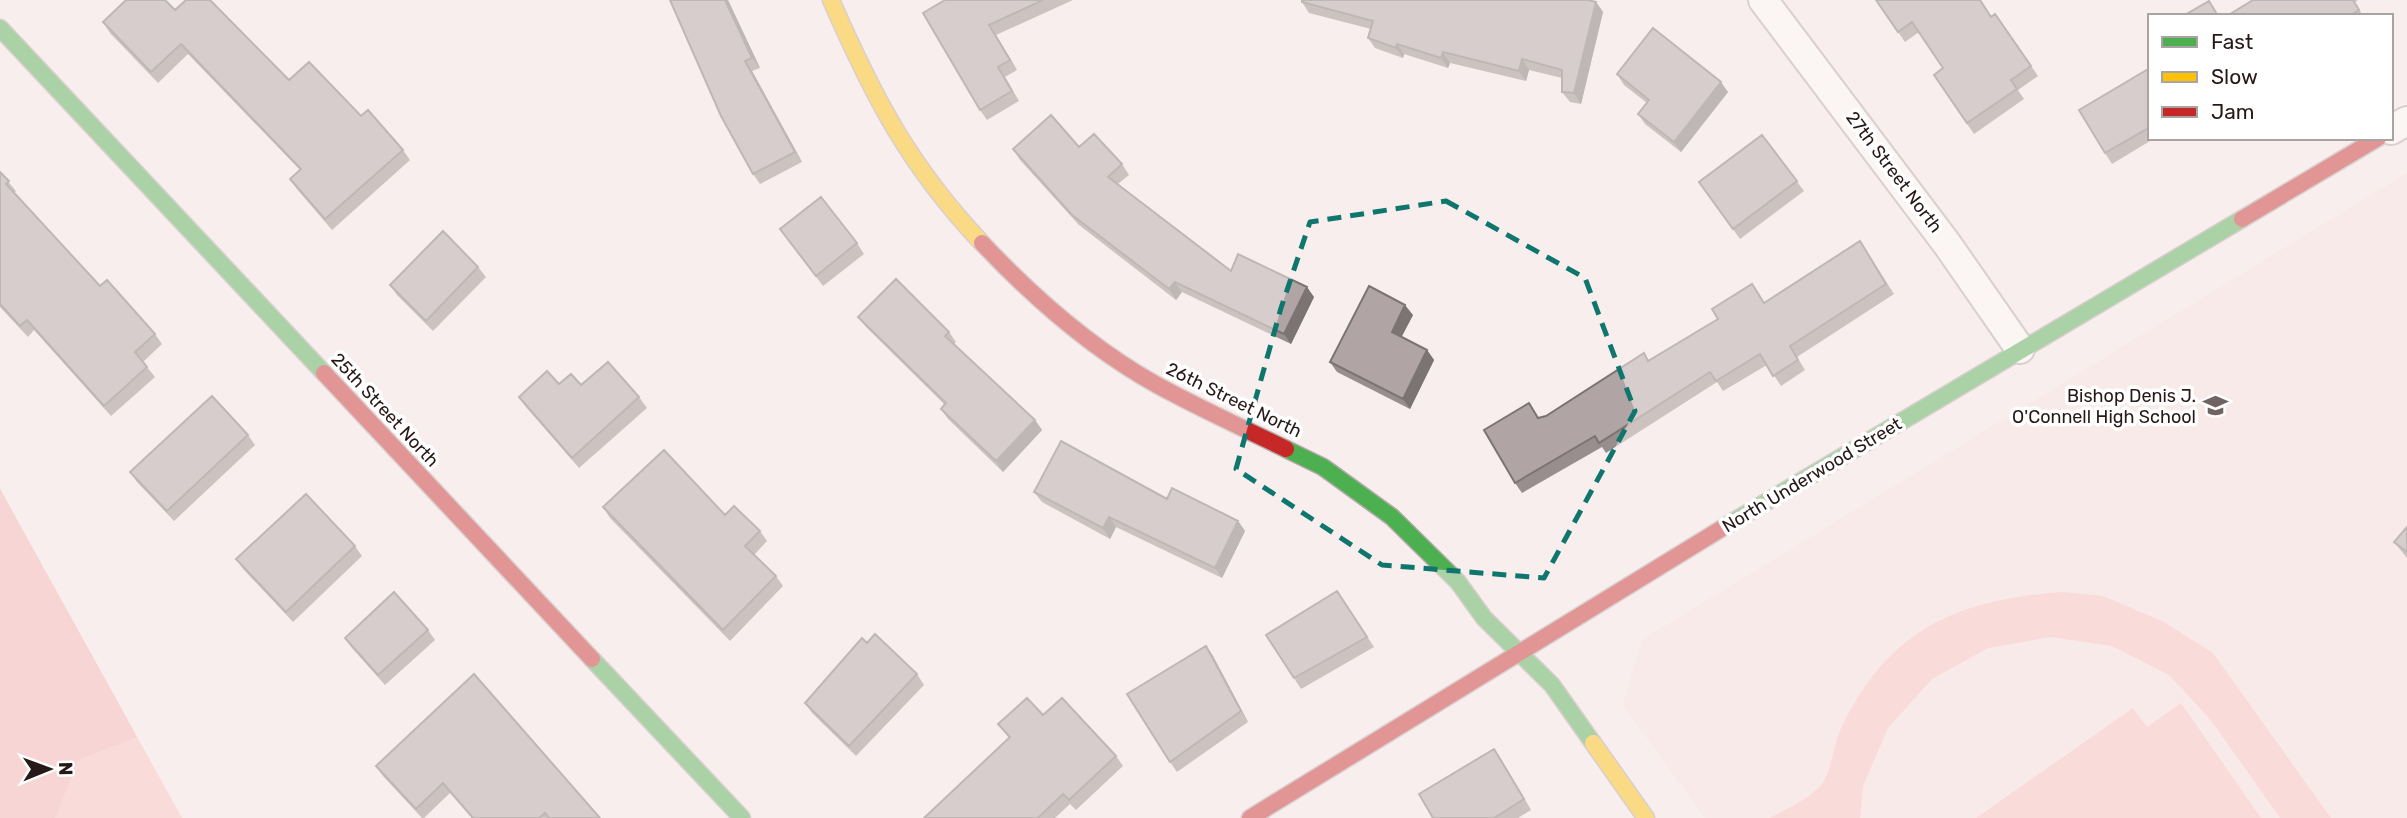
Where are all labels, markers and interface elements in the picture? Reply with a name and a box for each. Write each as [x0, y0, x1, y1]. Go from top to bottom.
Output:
legend [2148, 14, 2393, 140]
text: Fast [2211, 29, 2253, 54]
text: Slow [2211, 64, 2258, 89]
text: Jam [2211, 99, 2255, 124]
street label: 27th Street North [1841, 107, 1947, 237]
street label: 25th Street North [327, 348, 443, 472]
street label: 26th Street North [1163, 358, 1305, 442]
place label: Bishop Denis J. O'Connell High School [2012, 385, 2196, 428]
school or university icon: Bishop Denis J. O'Connell High School [2202, 392, 2230, 420]
street label: North Underwood Street [1718, 413, 1906, 537]
north arrow [14, 734, 84, 804]
text: N [54, 762, 77, 776]

